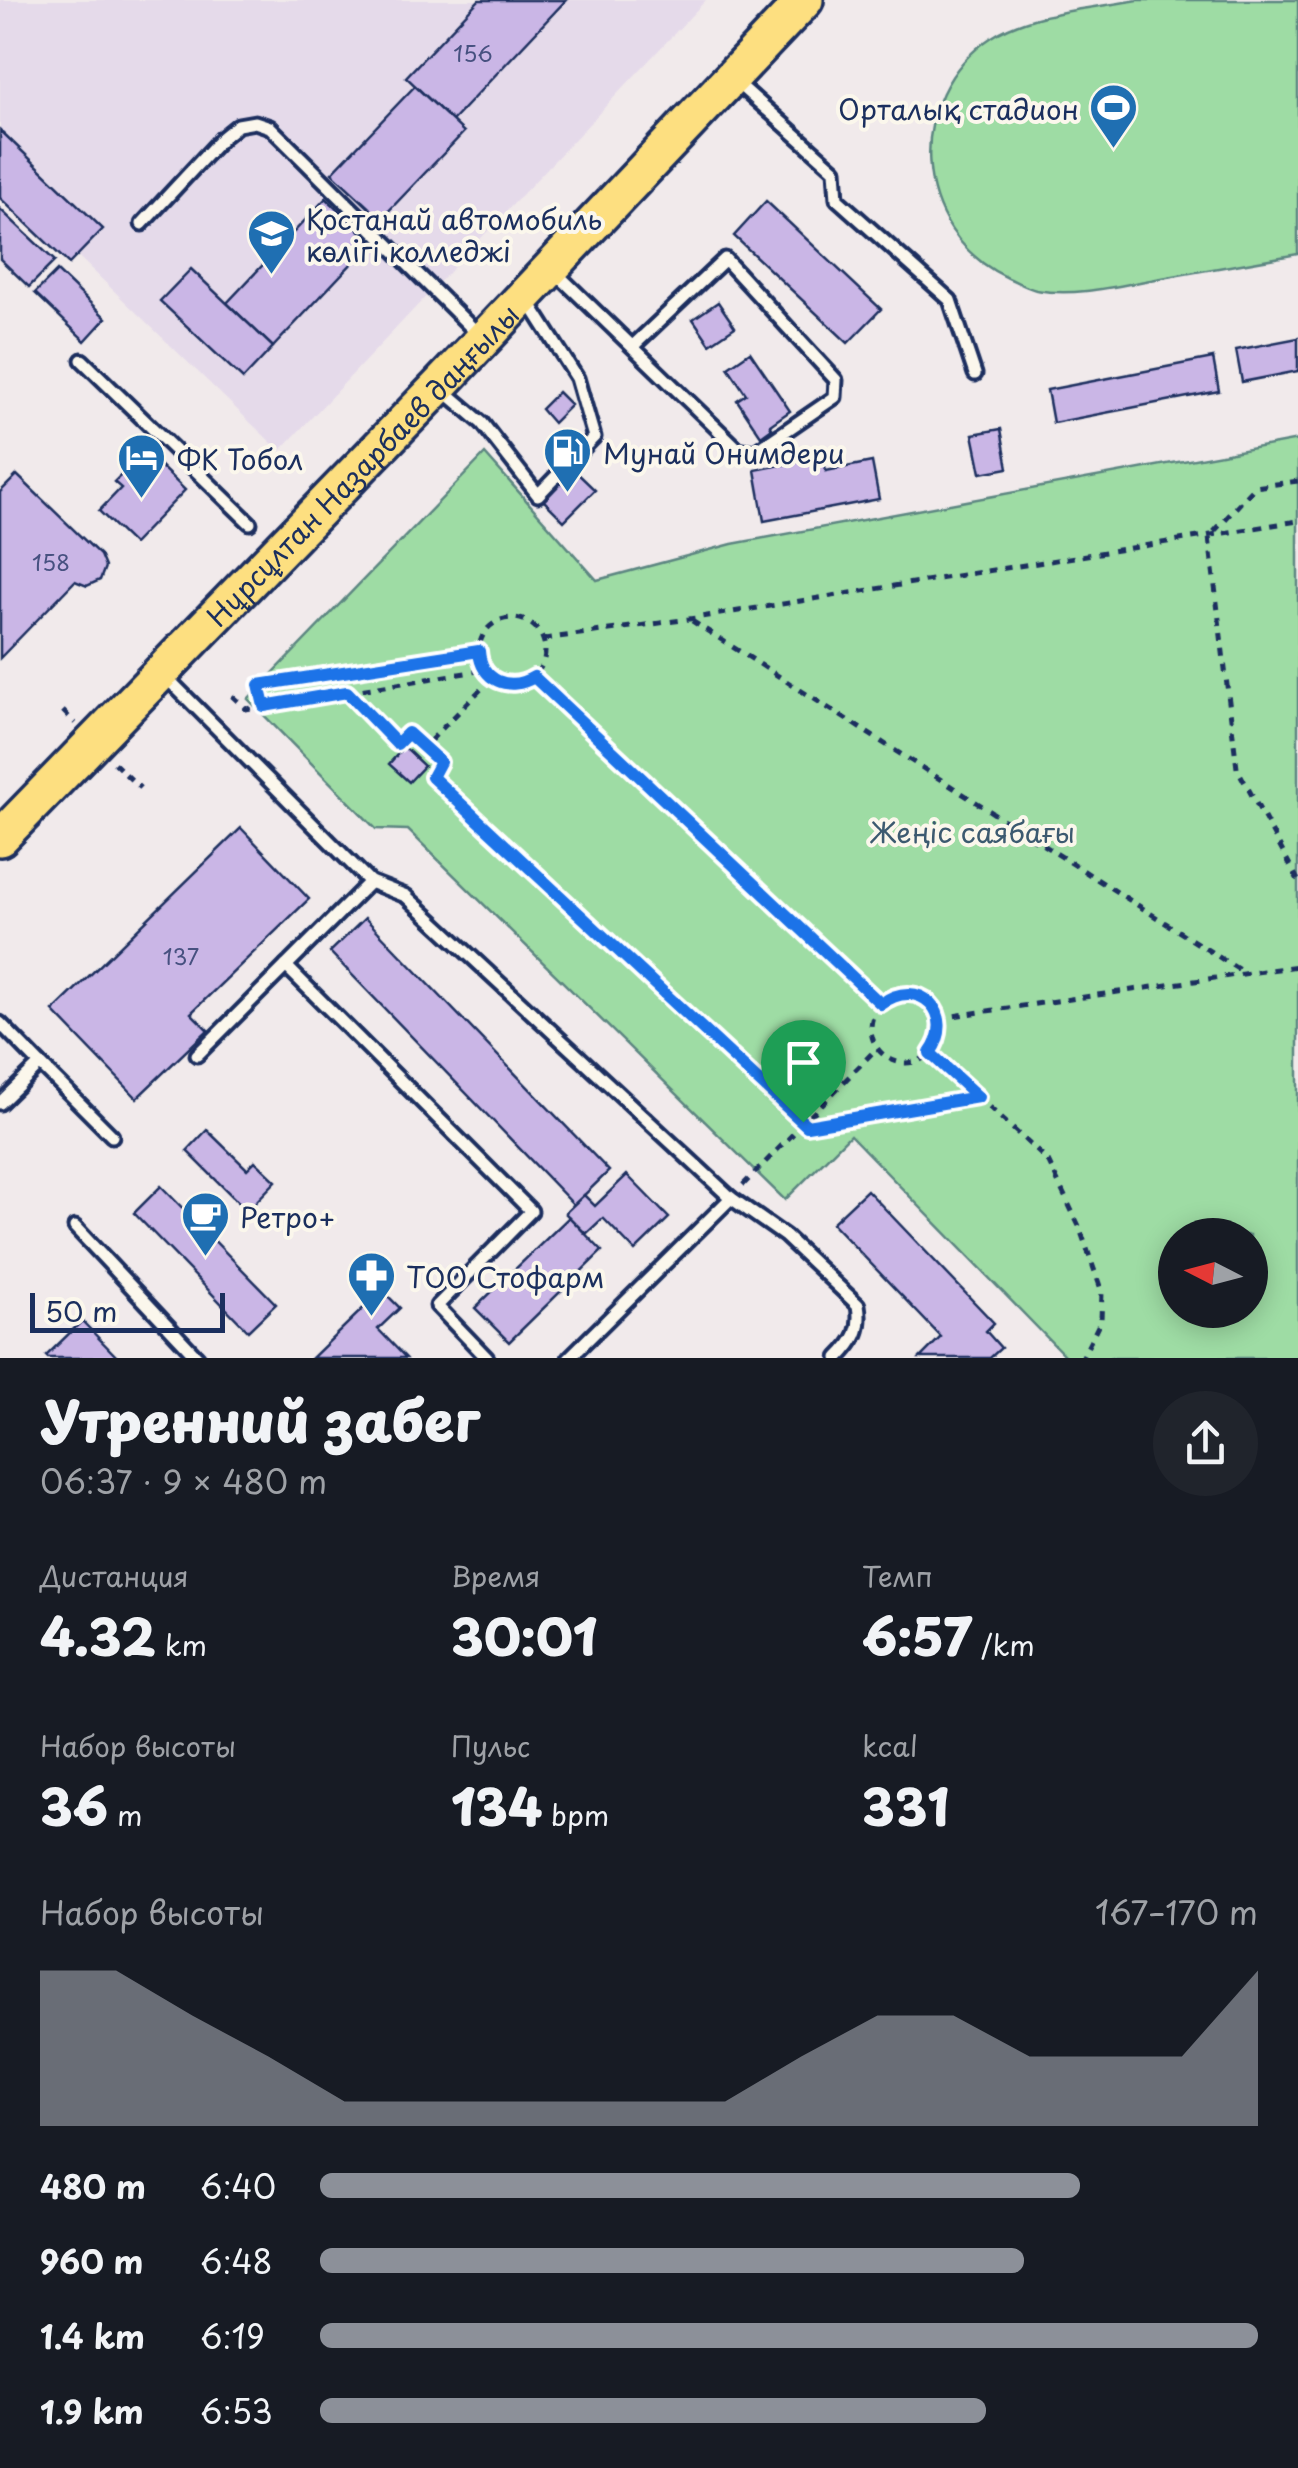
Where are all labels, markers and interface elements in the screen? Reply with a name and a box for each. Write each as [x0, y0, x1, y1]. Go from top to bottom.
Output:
house number: 156 [453, 36, 493, 69]
sports icon: Орталық стадион [1088, 82, 1140, 150]
place label: Орталық стадион [838, 87, 1079, 130]
place label: Қостанай автомобиль көлігі колледжі [306, 197, 602, 272]
school or university icon: Қостанай автомобиль көлігі колледжі [245, 208, 297, 276]
street label: Нұрсұлтан Назарбаев даңғылы [196, 294, 528, 636]
fuel station icon: Мунай Онимдери [542, 426, 594, 494]
place label: Мунай Онимдери [603, 431, 845, 474]
hotel icon: ФК Тобол [116, 432, 168, 500]
place label: ФК Тобол [177, 437, 303, 480]
house number: 158 [32, 545, 70, 578]
park label: Жеңіс саябағы [869, 810, 1075, 853]
house number: 137 [163, 939, 199, 972]
pin [761, 1020, 846, 1123]
icon: arrive [776, 1035, 831, 1090]
cafe icon: Ретро+ [179, 1190, 231, 1258]
place label: Ретро+ [240, 1195, 336, 1238]
north arrow [1158, 1218, 1268, 1328]
map controls [1158, 1218, 1268, 1328]
pharmacy icon: ТОО Стофарм [345, 1250, 397, 1318]
place label: ТОО Стофарм [406, 1255, 604, 1298]
scale bar [30, 1288, 225, 1332]
text: 50 m [45, 1289, 118, 1332]
text: Утренний забег [40, 1378, 480, 1461]
button: share [1153, 1391, 1258, 1496]
text: 06:37 · 9 × 480 m [40, 1457, 327, 1505]
text: Дистанция [40, 1554, 189, 1597]
text: Время [451, 1554, 540, 1597]
text: Темп [862, 1554, 933, 1597]
text: 4.32 [40, 1597, 156, 1673]
text: 30:01 [451, 1597, 597, 1673]
text: 6:57 [862, 1597, 972, 1673]
text: km [156, 1623, 207, 1666]
text: /km [972, 1623, 1035, 1666]
text: Набор высоты [40, 1724, 236, 1767]
text: Пульс [451, 1724, 530, 1767]
text: kcal [862, 1724, 918, 1767]
text: 36 [40, 1767, 108, 1843]
text: 134 [451, 1767, 542, 1843]
text: 331 [862, 1767, 949, 1843]
text: m [108, 1793, 143, 1836]
text: bpm [542, 1793, 609, 1836]
text: Набор высоты [40, 1888, 264, 1936]
text: 167–170 m [1095, 1888, 1258, 1936]
text: 480 m [40, 2162, 146, 2210]
text: 6:40 [200, 2162, 276, 2210]
text: 960 m [40, 2237, 144, 2285]
text: 6:48 [200, 2237, 272, 2285]
text: 1.4 km [40, 2312, 145, 2360]
text: 6:19 [200, 2312, 265, 2360]
text: 1.9 km [40, 2387, 144, 2435]
text: 6:53 [200, 2387, 273, 2435]

